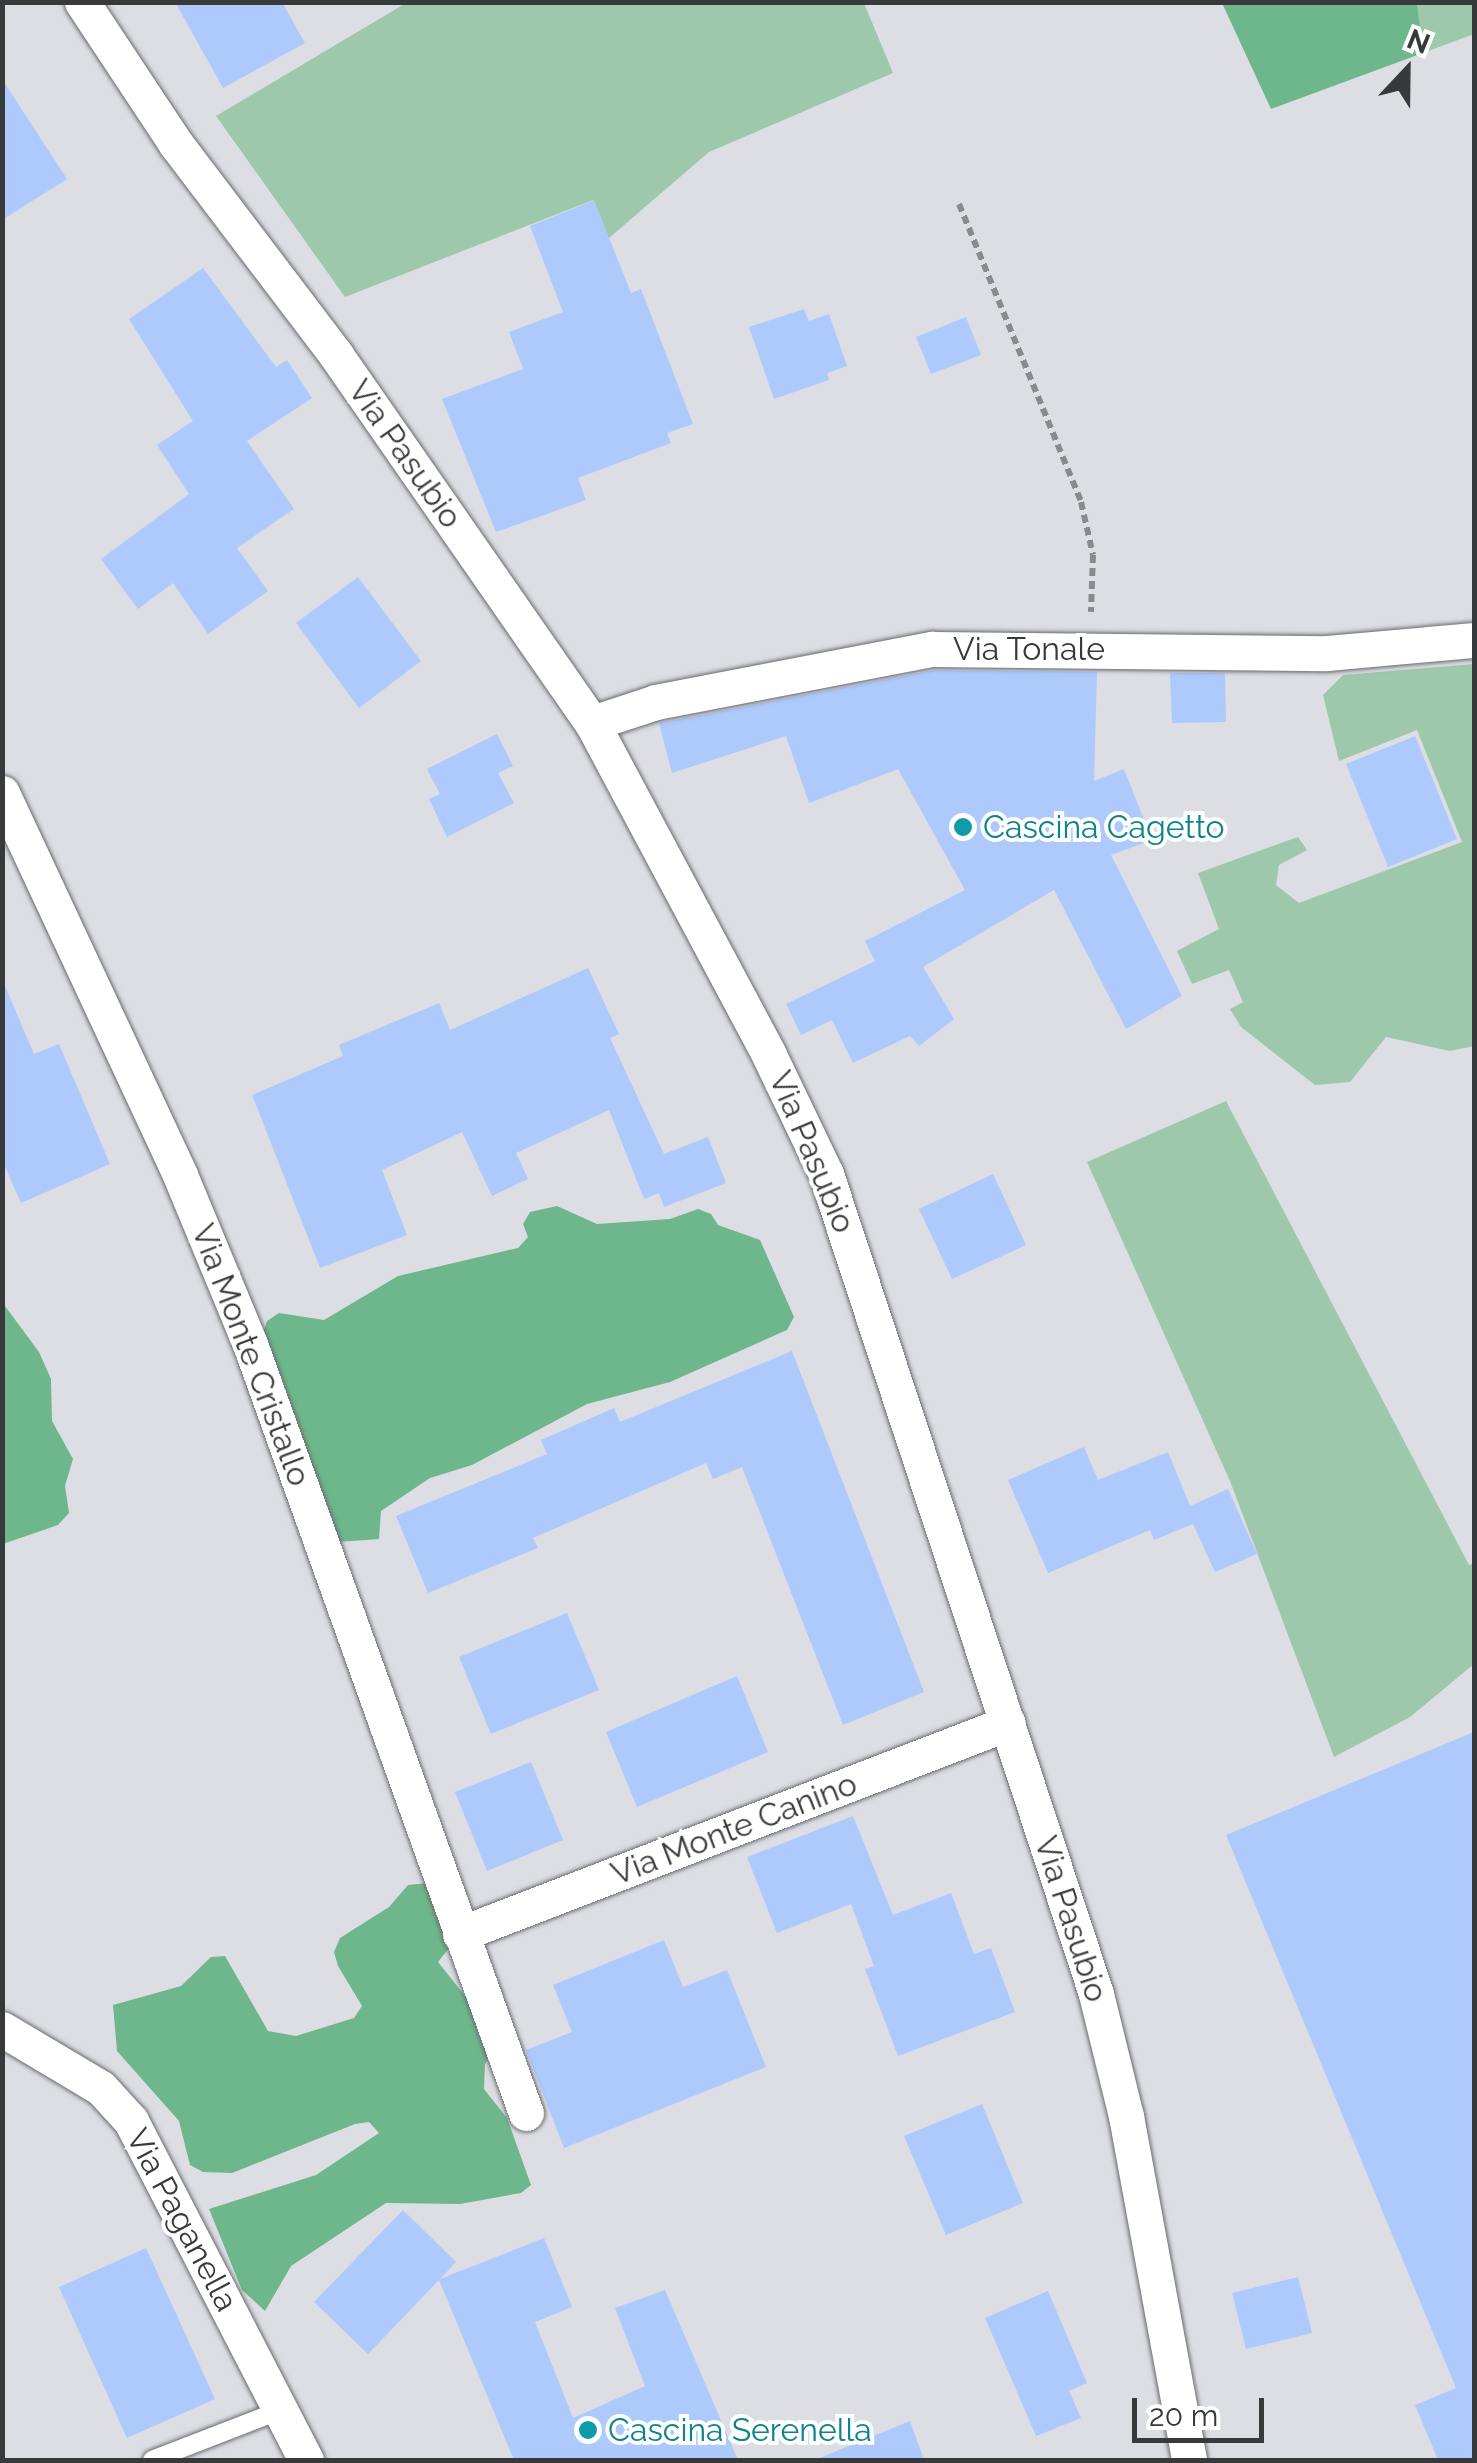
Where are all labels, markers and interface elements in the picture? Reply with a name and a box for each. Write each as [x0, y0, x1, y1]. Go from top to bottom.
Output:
north arrow [1357, 20, 1457, 120]
text: N [1402, 22, 1435, 61]
street label: Via Pasubio [340, 373, 470, 535]
street label: Via Tonale [953, 630, 1105, 668]
place label: Cascina Cagetto [983, 808, 1225, 846]
marker: Cascina Cagetto [952, 816, 974, 838]
street label: Via Pasubio [761, 1065, 863, 1239]
street label: Via Monte Cristallo [183, 1219, 319, 1491]
street label: Via Monte Canino [606, 1765, 862, 1893]
street label: Via Pasubio [1026, 1831, 1116, 2007]
street label: Via Paganella [118, 2122, 246, 2318]
scale bar [1137, 2378, 1270, 2440]
text: 20 m [1149, 2398, 1218, 2433]
place label: Cascina Serenella [608, 2411, 872, 2449]
marker: Cascina Serenella [577, 2419, 599, 2441]

